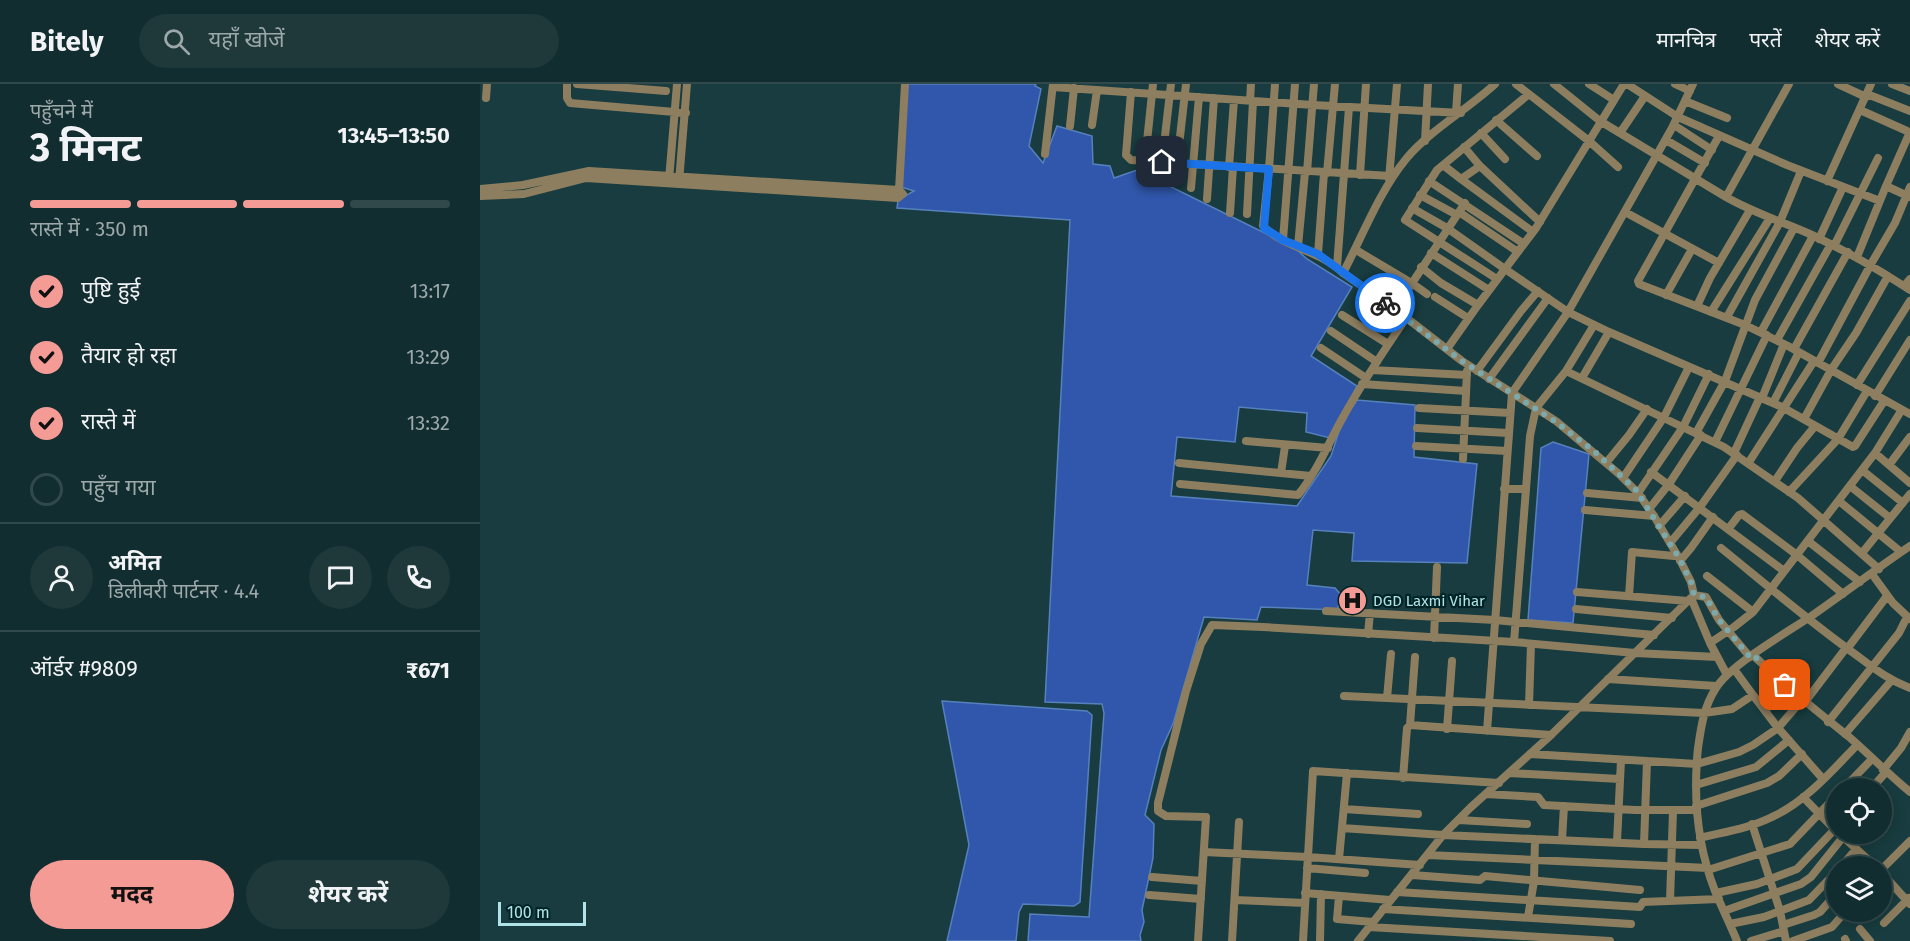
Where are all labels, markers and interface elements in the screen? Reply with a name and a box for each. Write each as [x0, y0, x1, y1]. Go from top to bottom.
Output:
search box [139, 14, 559, 68]
text: Bitely [30, 25, 103, 58]
icon: search [160, 25, 193, 58]
text: यहाँ खोजें [208, 26, 284, 53]
text: मानचित्र [1656, 27, 1716, 53]
text: परतें [1749, 27, 1782, 53]
text: शेयर करें [1815, 27, 1880, 53]
text: पहुँचने में [30, 99, 93, 123]
text: 13:45–13:50 [338, 122, 450, 149]
text: 3 मिनट [30, 125, 141, 171]
pin [1136, 136, 1187, 187]
icon: home [1145, 145, 1178, 178]
text: रास्ते में · 350 m [30, 217, 149, 241]
courier [1355, 273, 1415, 333]
icon: check [30, 275, 63, 308]
text: पुष्टि हुई [81, 276, 140, 303]
text: 13:17 [410, 279, 450, 303]
icon: bike [1369, 287, 1402, 320]
icon: check [30, 341, 63, 374]
text: तैयार हो रहा [81, 342, 176, 369]
text: 13:29 [406, 345, 450, 369]
icon: check [30, 407, 63, 440]
text: रास्ते में [81, 408, 136, 435]
text: 13:32 [407, 411, 450, 435]
text: पहुँच गया [81, 474, 156, 501]
button: person [30, 546, 93, 609]
button: chat [309, 546, 372, 609]
button: phone [387, 546, 450, 609]
text: अमित [108, 549, 161, 576]
text: डिलीवरी पार्टनर · 4.4 [108, 579, 259, 603]
hospital icon: DGD Laxmi Vihar [1336, 585, 1368, 617]
place label: DGD Laxmi Vihar [1373, 592, 1485, 610]
text: ऑर्डर #9809 [30, 655, 138, 682]
text: ₹671 [406, 657, 450, 684]
pin [1759, 659, 1810, 710]
icon: bag [1768, 668, 1801, 701]
map controls [1826, 778, 1892, 922]
button: locate [1826, 778, 1892, 844]
button: layers [1826, 856, 1892, 922]
button: मदद [30, 860, 234, 929]
button: शेयर करें [246, 860, 450, 929]
scale bar [498, 899, 586, 926]
text: 100 m [507, 903, 550, 922]

